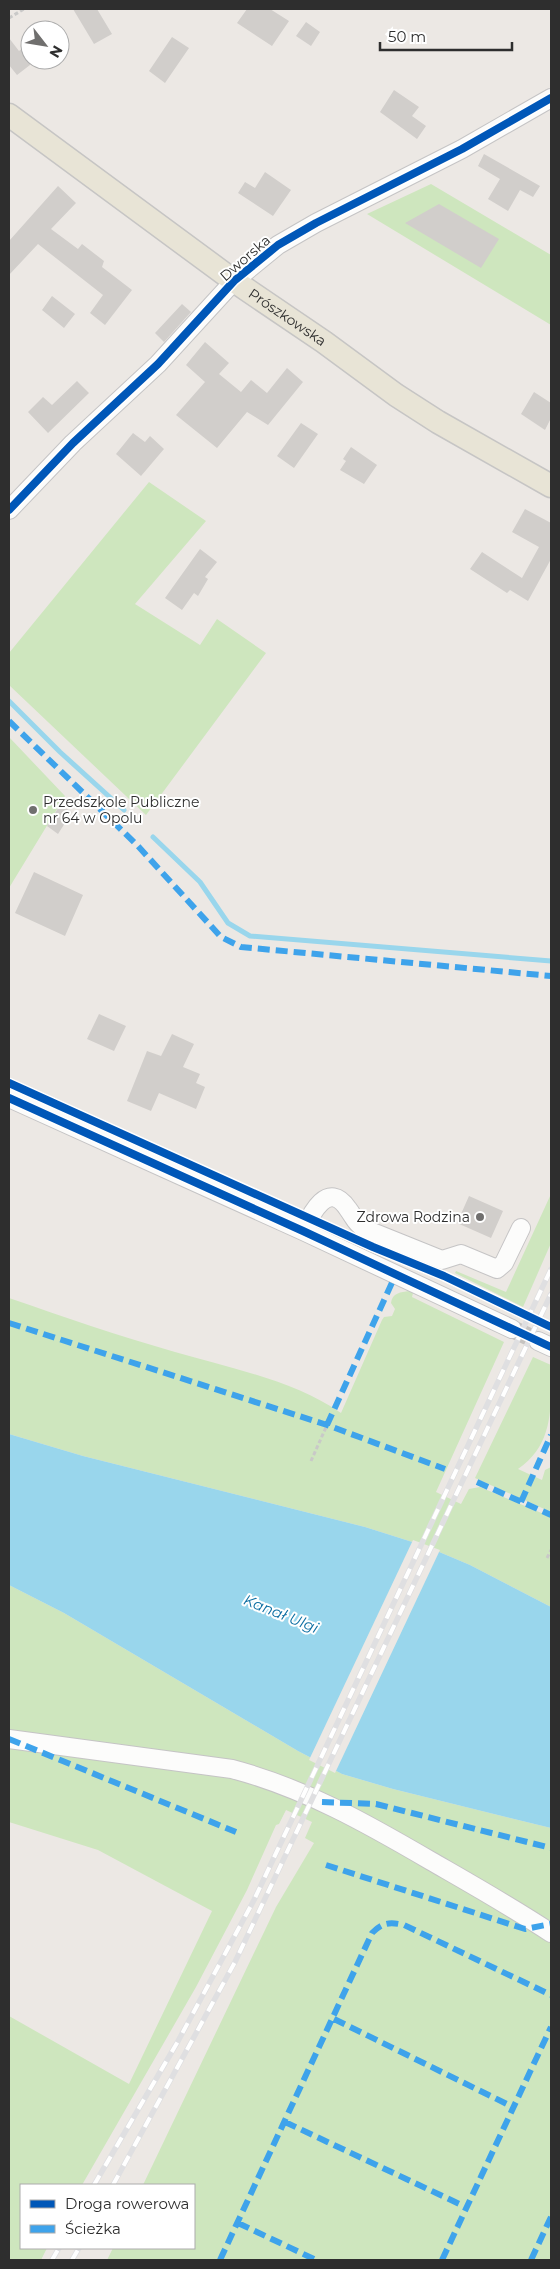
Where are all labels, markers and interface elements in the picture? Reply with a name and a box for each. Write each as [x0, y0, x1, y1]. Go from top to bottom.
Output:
north arrow [20, 20, 70, 70]
scale bar [380, 20, 512, 52]
text: 50 m [388, 27, 426, 46]
text: N [46, 42, 67, 61]
street label: Dworska [216, 231, 274, 285]
street label: Prószkowska [245, 284, 330, 350]
place label: Przedszkole Publiczne nr 64 w Opolu [43, 793, 199, 827]
marker: Przedszkole Publiczne nr 64 w Opolu [27, 804, 39, 816]
place label: Zdrowa Rodzina [357, 1208, 470, 1226]
marker: Zdrowa Rodzina [474, 1211, 486, 1223]
water label: Kanał Ulgi [241, 1590, 322, 1638]
legend [20, 2184, 195, 2249]
text: Droga rowerowa [65, 2194, 189, 2213]
text: Ścieżka [65, 2219, 121, 2238]

